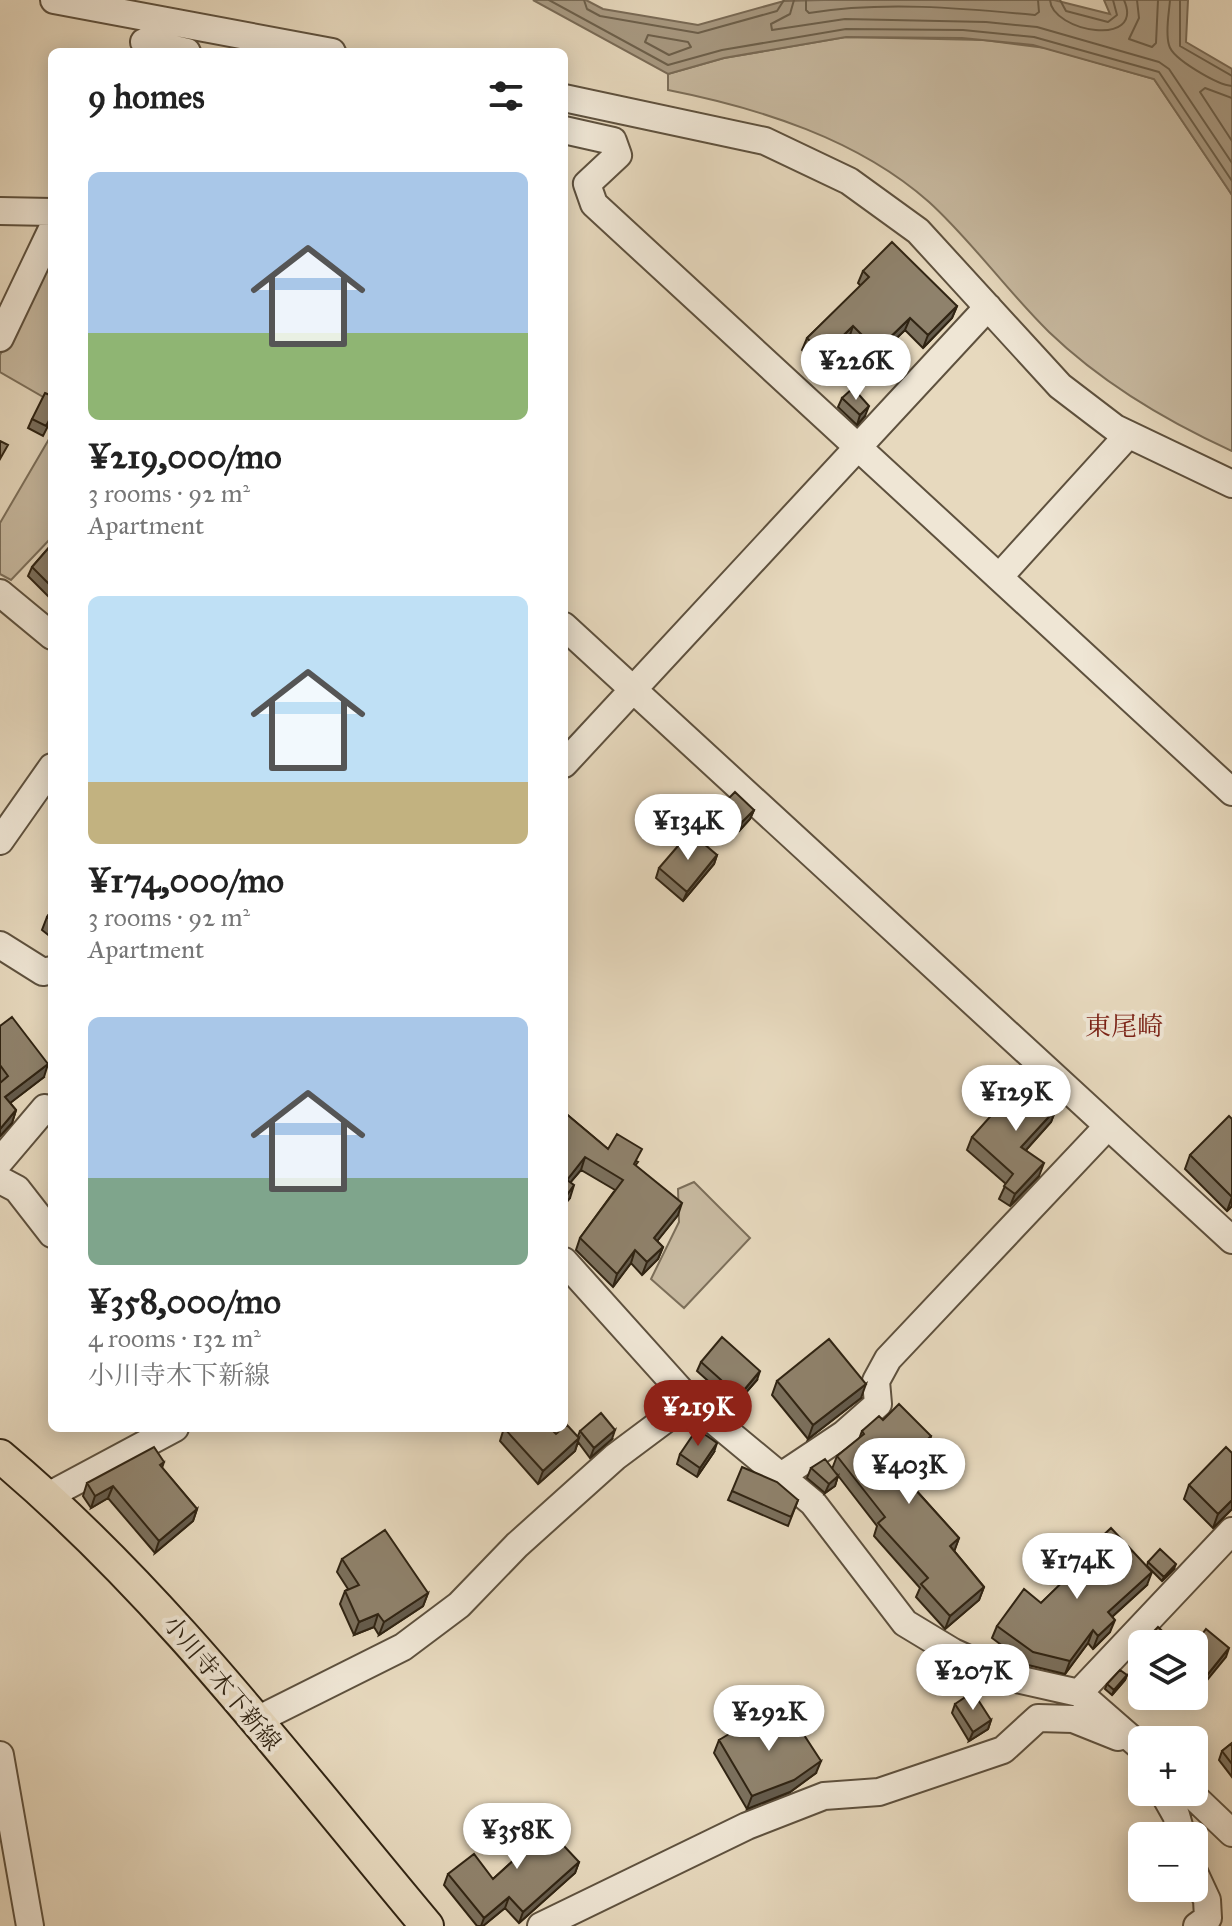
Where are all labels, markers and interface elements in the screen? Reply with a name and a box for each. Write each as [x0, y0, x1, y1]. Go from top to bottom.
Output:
icon: filters [484, 74, 528, 118]
text: 9 homes [88, 76, 205, 117]
icon: home [236, 224, 380, 368]
pin: ¥226K [800, 334, 912, 402]
text: ¥226K [819, 344, 893, 376]
text: ¥219,000/mo [88, 436, 282, 477]
text: 3 rooms · 92 m² [88, 477, 250, 509]
text: Apartment [88, 509, 204, 541]
icon: home [236, 648, 380, 792]
pin: ¥134K [632, 794, 744, 862]
text: ¥134K [653, 804, 723, 836]
text: ¥174,000/mo [88, 860, 284, 901]
text: 3 rooms · 92 m² [88, 901, 250, 933]
text: Apartment [88, 933, 204, 965]
district label: 東尾崎 [1085, 1010, 1163, 1042]
pin: ¥129K [960, 1065, 1072, 1133]
icon: home [236, 1069, 380, 1213]
text: ¥129K [980, 1075, 1052, 1107]
text: ¥358,000/mo [88, 1281, 281, 1322]
text: 4 rooms · 132 m² [88, 1322, 261, 1354]
text: 小川寺木下新線 [88, 1359, 270, 1391]
pin: ¥219K [642, 1380, 754, 1448]
text: ¥219K [662, 1390, 734, 1422]
pin: ¥403K [853, 1438, 965, 1506]
text: ¥403K [871, 1448, 947, 1480]
pin: ¥174K [1021, 1533, 1133, 1601]
text: ¥174K [1040, 1543, 1114, 1575]
street label: 小川寺木下新線 [157, 1609, 287, 1757]
map controls [1128, 1630, 1208, 1902]
button: layers [1128, 1630, 1208, 1710]
pin: ¥207K [917, 1644, 1029, 1712]
text: ¥207K [934, 1654, 1012, 1686]
pin: ¥292K [713, 1685, 825, 1753]
text: ¥292K [731, 1695, 807, 1727]
button: + [1128, 1726, 1208, 1806]
pin: ¥358K [461, 1803, 573, 1871]
text: ¥358K [481, 1813, 553, 1845]
button: − [1128, 1822, 1208, 1902]

